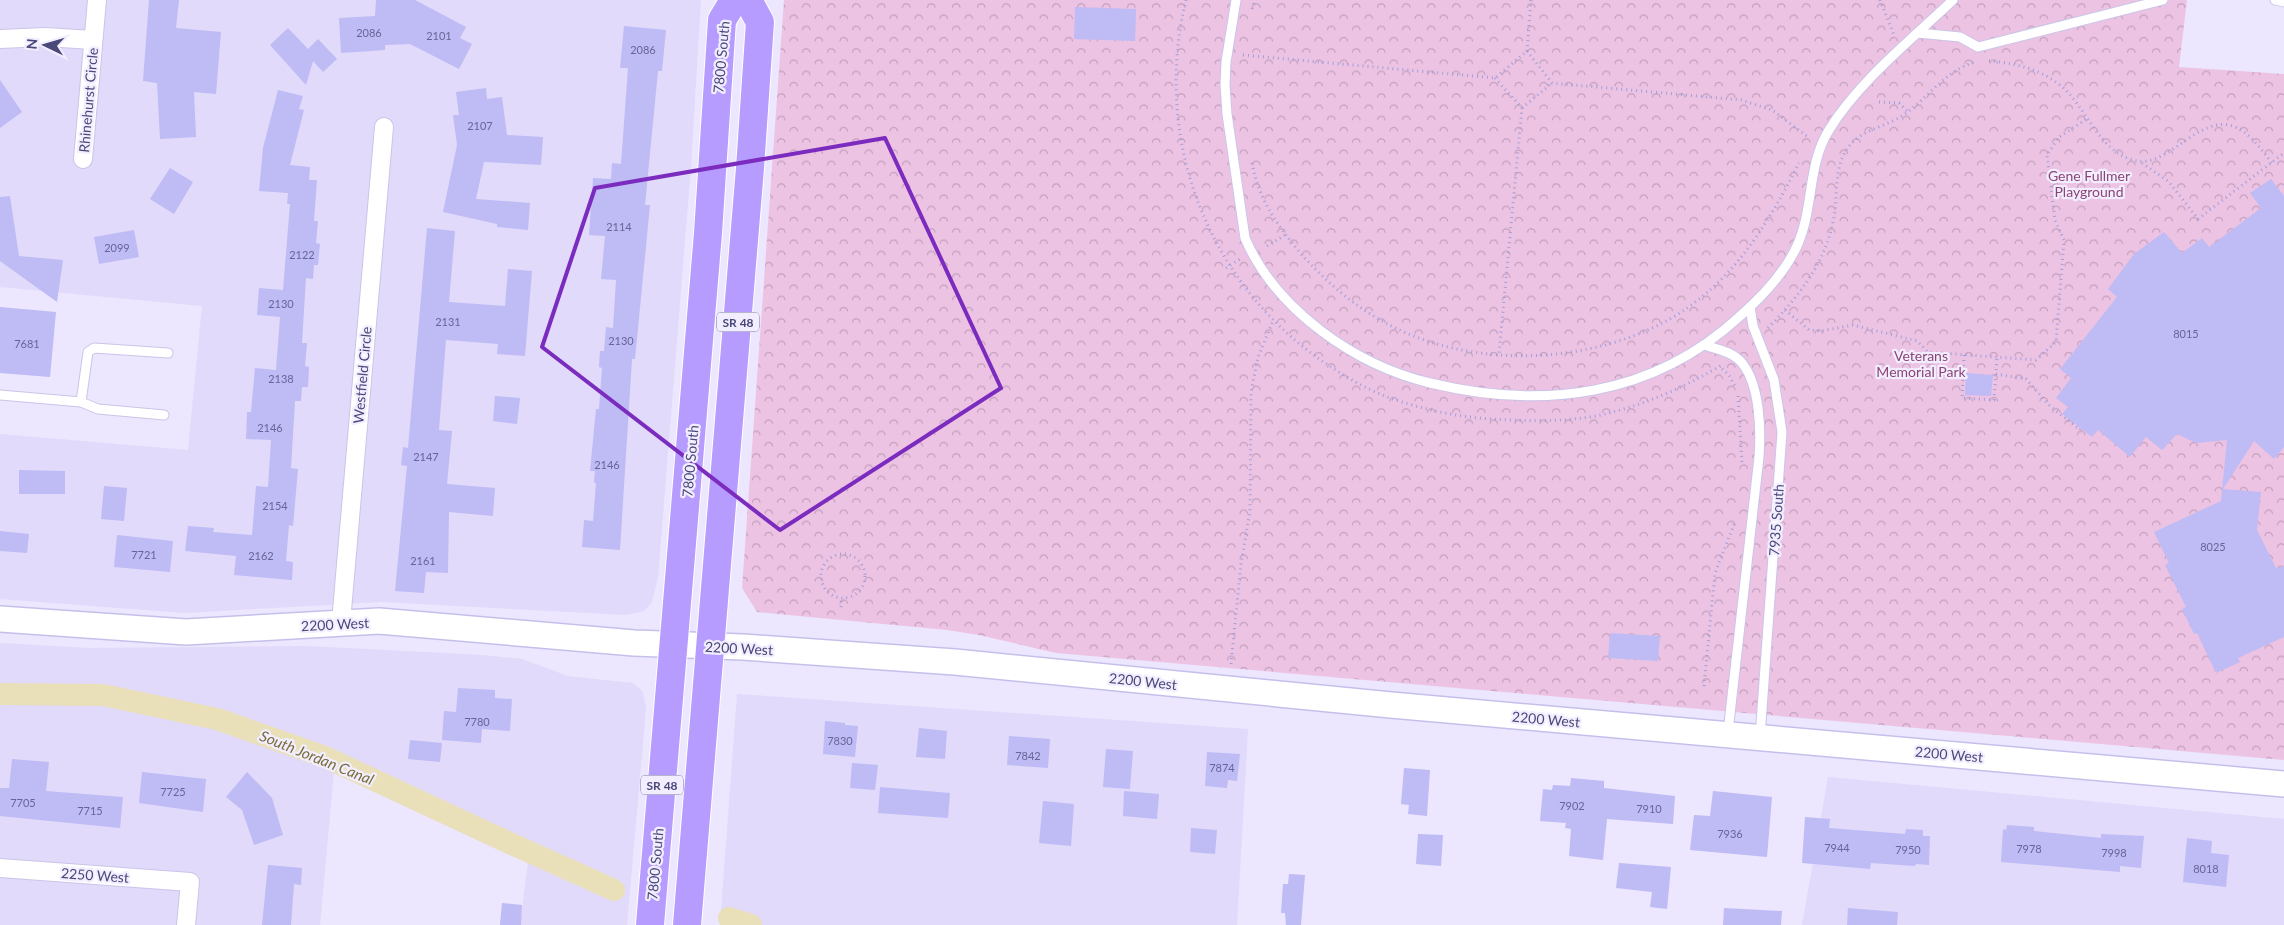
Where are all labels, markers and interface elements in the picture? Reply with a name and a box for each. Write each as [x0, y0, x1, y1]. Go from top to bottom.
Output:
north arrow [20, 20, 70, 70]
street label: 7800 South [709, 20, 733, 94]
house number: 2086 [356, 26, 382, 39]
house number: 2101 [426, 29, 452, 42]
text: N [23, 38, 40, 50]
house number: 2086 [630, 43, 656, 56]
street label: Rhinehurst Circle [75, 47, 101, 153]
house number: 2107 [467, 119, 493, 132]
park label: Gene Fullmer Playground [2048, 167, 2130, 200]
house number: 2114 [606, 220, 632, 233]
house number: 2099 [104, 241, 130, 254]
house number: 2122 [289, 248, 315, 261]
house number: 2130 [268, 297, 294, 310]
road number: SR 48 [717, 313, 759, 332]
house number: 2131 [435, 315, 461, 328]
street label: Westfield Circle [349, 326, 375, 424]
house number: 8015 [2173, 327, 2199, 340]
house number: 2130 [608, 334, 634, 347]
house number: 7681 [14, 337, 40, 350]
park label: Veterans Memorial Park [1876, 347, 1967, 380]
house number: 2138 [268, 372, 294, 385]
house number: 2146 [257, 421, 283, 434]
street label: 7800 South [678, 424, 702, 498]
house number: 2147 [413, 450, 439, 463]
house number: 2146 [594, 458, 620, 471]
street label: 7935 South [1765, 483, 1787, 557]
house number: 2154 [262, 499, 288, 512]
house number: 8025 [2200, 540, 2226, 553]
house number: 7721 [131, 548, 157, 561]
house number: 2162 [248, 549, 274, 562]
house number: 2161 [410, 554, 436, 567]
street label: 2200 West [301, 614, 369, 634]
street label: 2200 West [705, 638, 773, 658]
street label: 2200 West [1108, 669, 1178, 693]
street label: 2200 West [1511, 708, 1581, 730]
house number: 7780 [464, 715, 490, 728]
water label: South Jordan Canal [257, 726, 377, 788]
house number: 7830 [827, 734, 853, 747]
street label: 2200 West [1914, 743, 1984, 765]
house number: 7842 [1015, 749, 1041, 762]
house number: 7874 [1209, 761, 1235, 774]
road number: SR 48 [641, 776, 683, 794]
house number: 7725 [160, 785, 186, 798]
house number: 7705 [10, 796, 36, 809]
house number: 7902 [1559, 799, 1585, 812]
house number: 7910 [1636, 802, 1662, 815]
house number: 7715 [77, 804, 103, 817]
street label: 7800 South [643, 827, 667, 901]
house number: 7936 [1717, 827, 1743, 840]
house number: 7944 [1824, 841, 1850, 854]
house number: 7978 [2016, 842, 2042, 855]
house number: 7950 [1895, 843, 1921, 856]
house number: 7998 [2101, 846, 2127, 859]
house number: 8018 [2193, 862, 2219, 875]
street label: 2250 West [60, 864, 130, 886]

